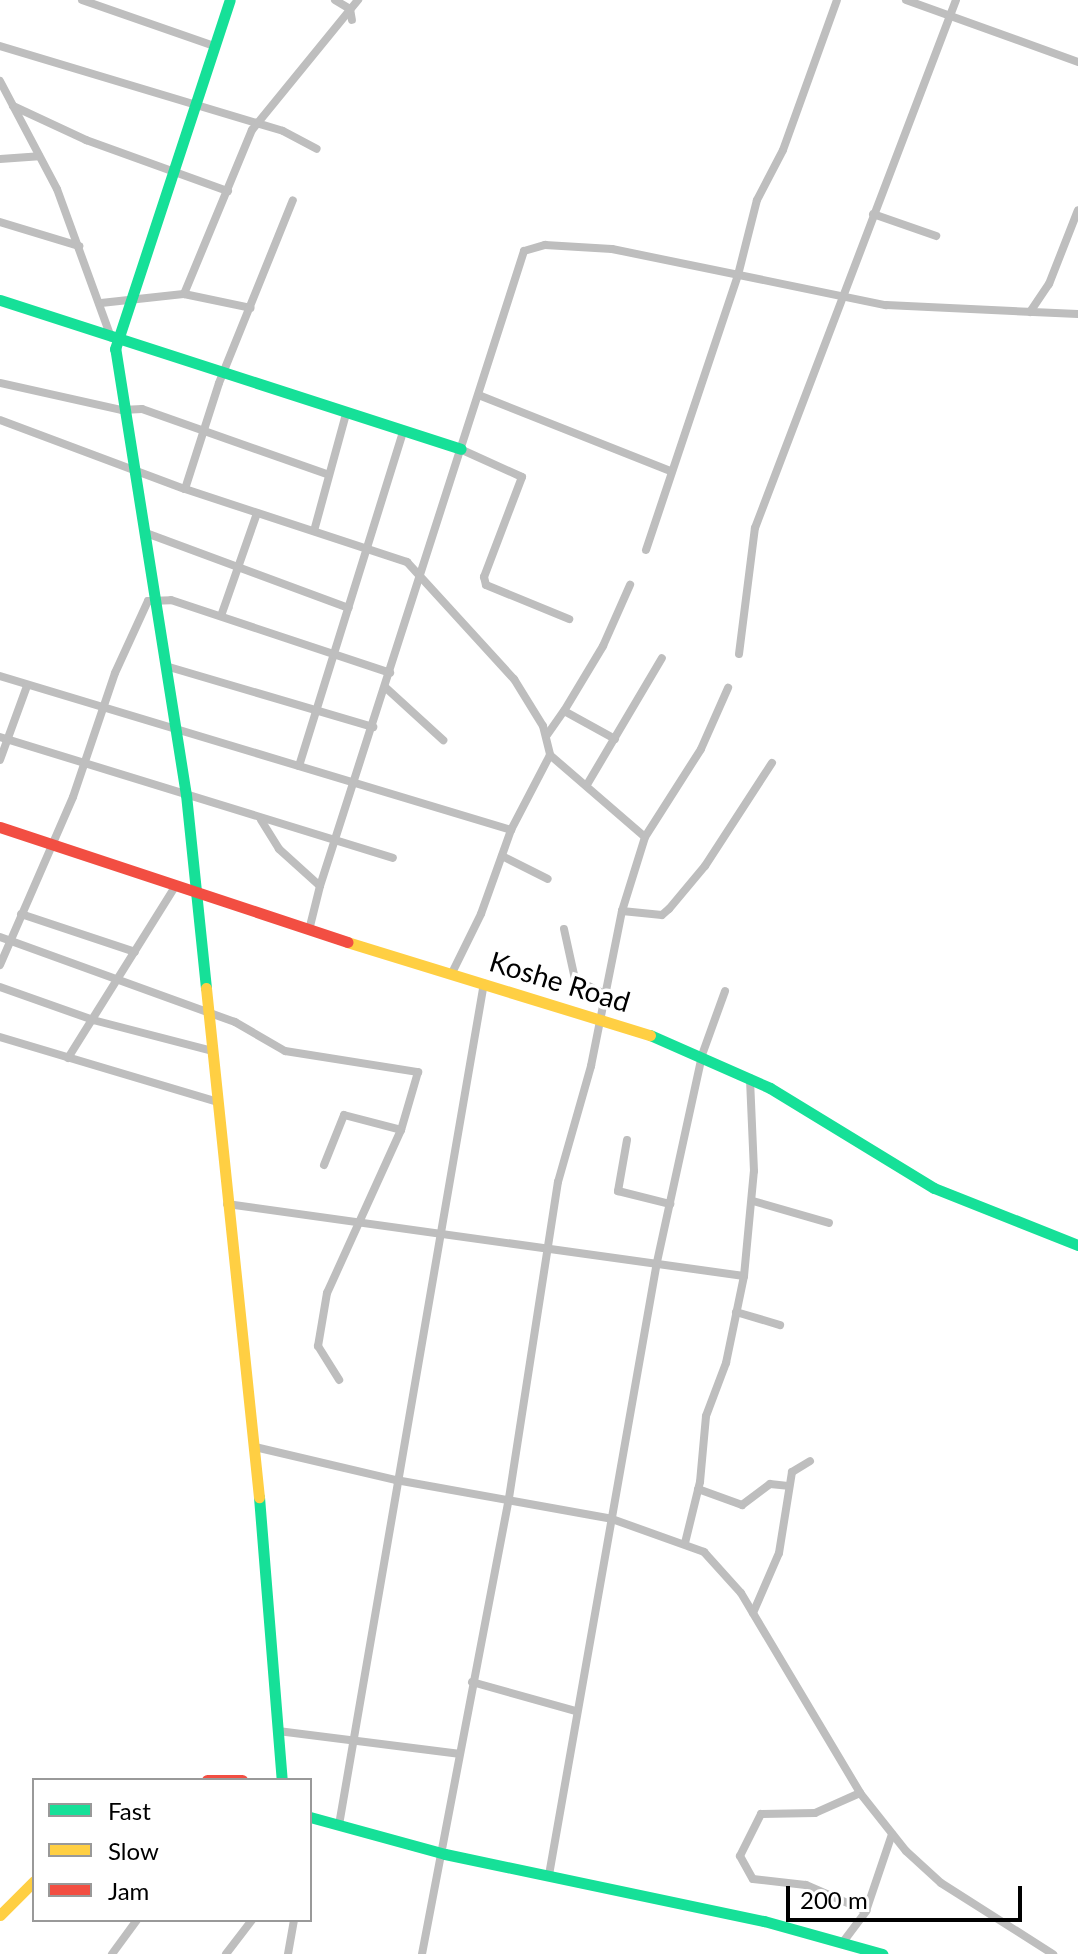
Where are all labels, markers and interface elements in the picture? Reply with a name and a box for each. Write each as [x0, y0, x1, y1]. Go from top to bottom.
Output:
street label: Koshe Road [486, 944, 634, 1018]
legend [32, 1778, 312, 1922]
text: Fast [108, 1796, 151, 1825]
text: Slow [108, 1836, 159, 1865]
scale bar [790, 1870, 1026, 1920]
text: Jam [108, 1876, 149, 1905]
text: 200 m [800, 1885, 868, 1914]

